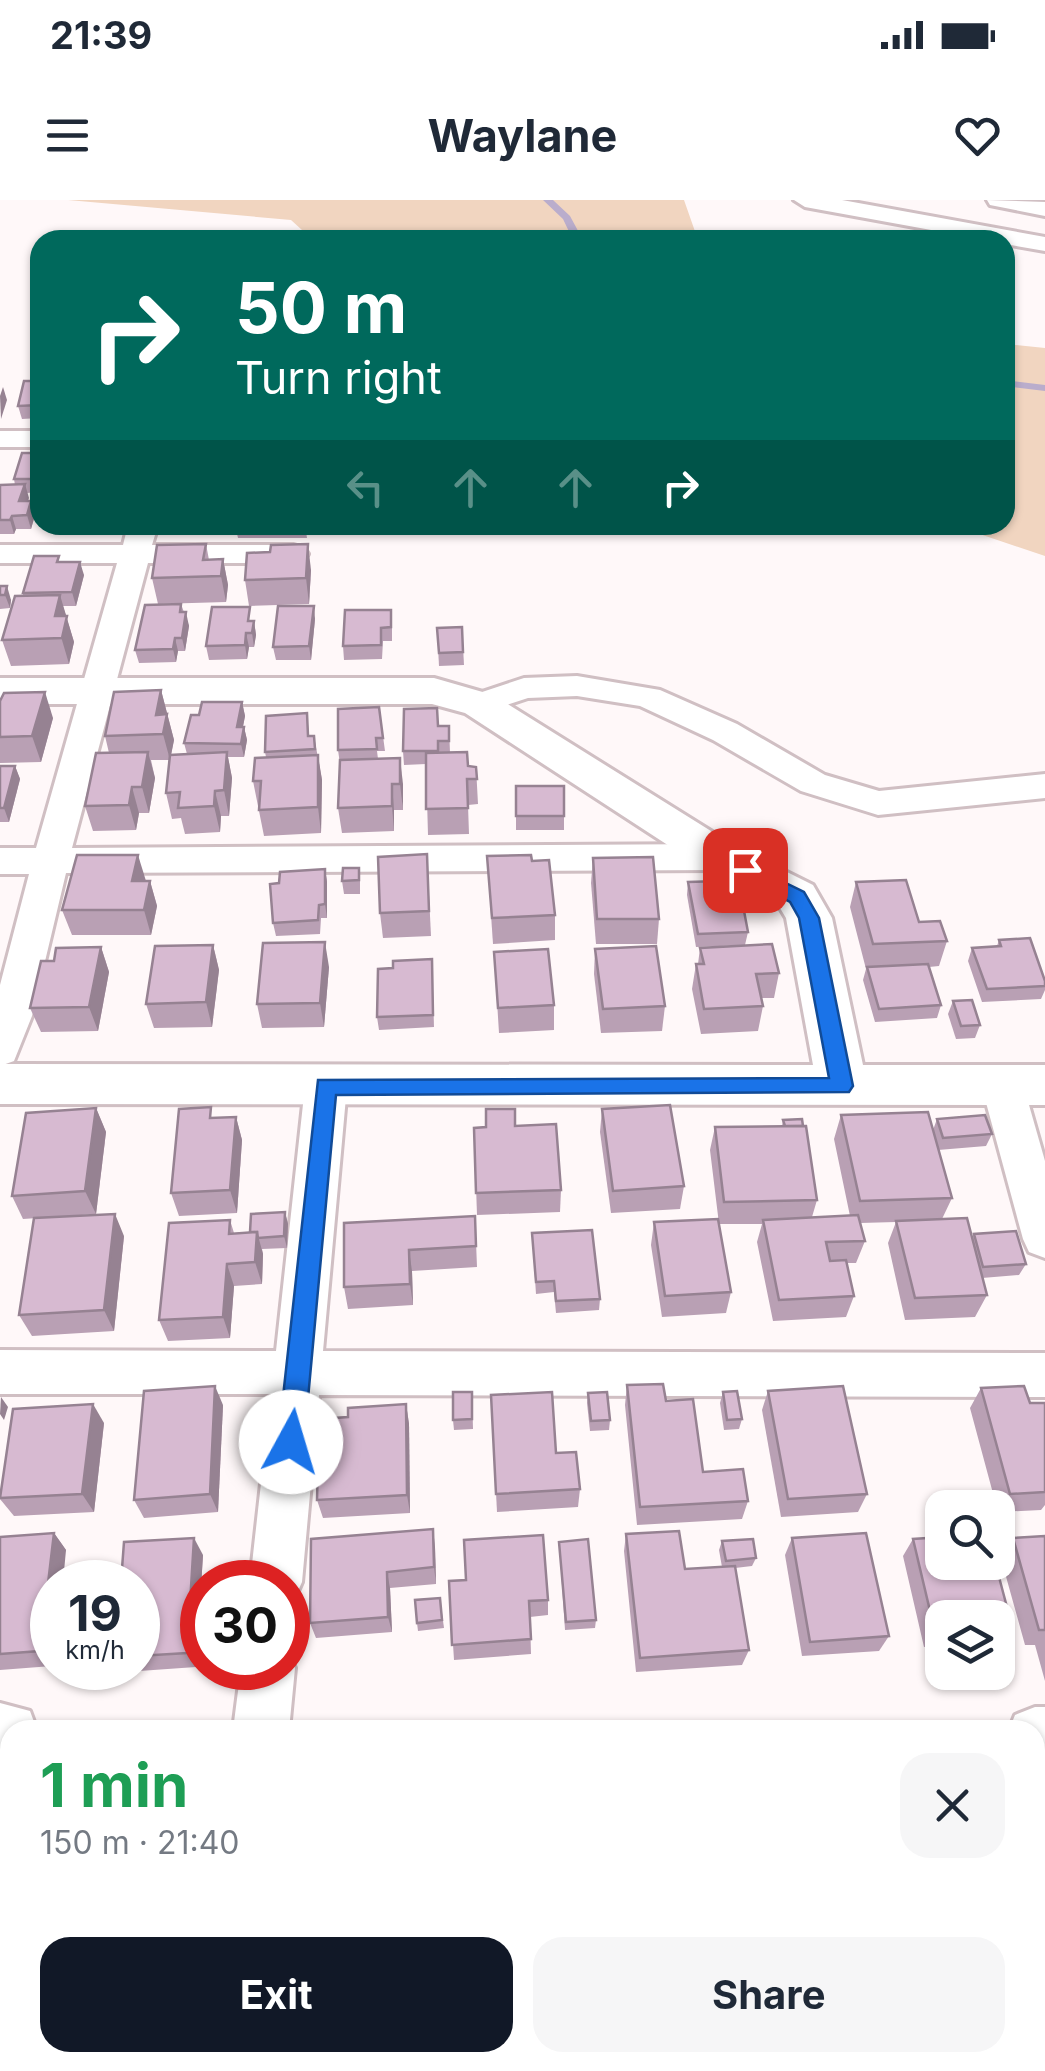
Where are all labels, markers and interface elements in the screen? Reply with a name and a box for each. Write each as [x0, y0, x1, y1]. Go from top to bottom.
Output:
text: 21:39 [50, 12, 152, 58]
icon: menu [40, 108, 95, 163]
text: Waylane [428, 108, 617, 163]
icon: heart [950, 108, 1005, 163]
text: 50 m [235, 265, 407, 350]
icon: right [70, 270, 200, 400]
text: Turn right [235, 350, 442, 405]
icon: left [338, 460, 393, 515]
icon: ahead [443, 460, 498, 515]
icon: ahead [548, 460, 603, 515]
icon: right [653, 460, 708, 515]
pin [703, 828, 788, 913]
icon: arrive [718, 843, 773, 898]
position arrow [239, 1390, 343, 1494]
map controls [925, 1490, 1015, 1690]
button: search [925, 1490, 1015, 1580]
speed limit sign: 30 [180, 1560, 310, 1690]
text: 19 [68, 1583, 122, 1643]
button: layers [925, 1600, 1015, 1690]
text: km/h [65, 1635, 125, 1665]
text: 1 min [40, 1749, 188, 1821]
button: close [900, 1753, 1005, 1858]
text: 150 m · 21:40 [40, 1823, 240, 1862]
button: Exit [40, 1937, 513, 2052]
button: Share [533, 1937, 1005, 2052]

